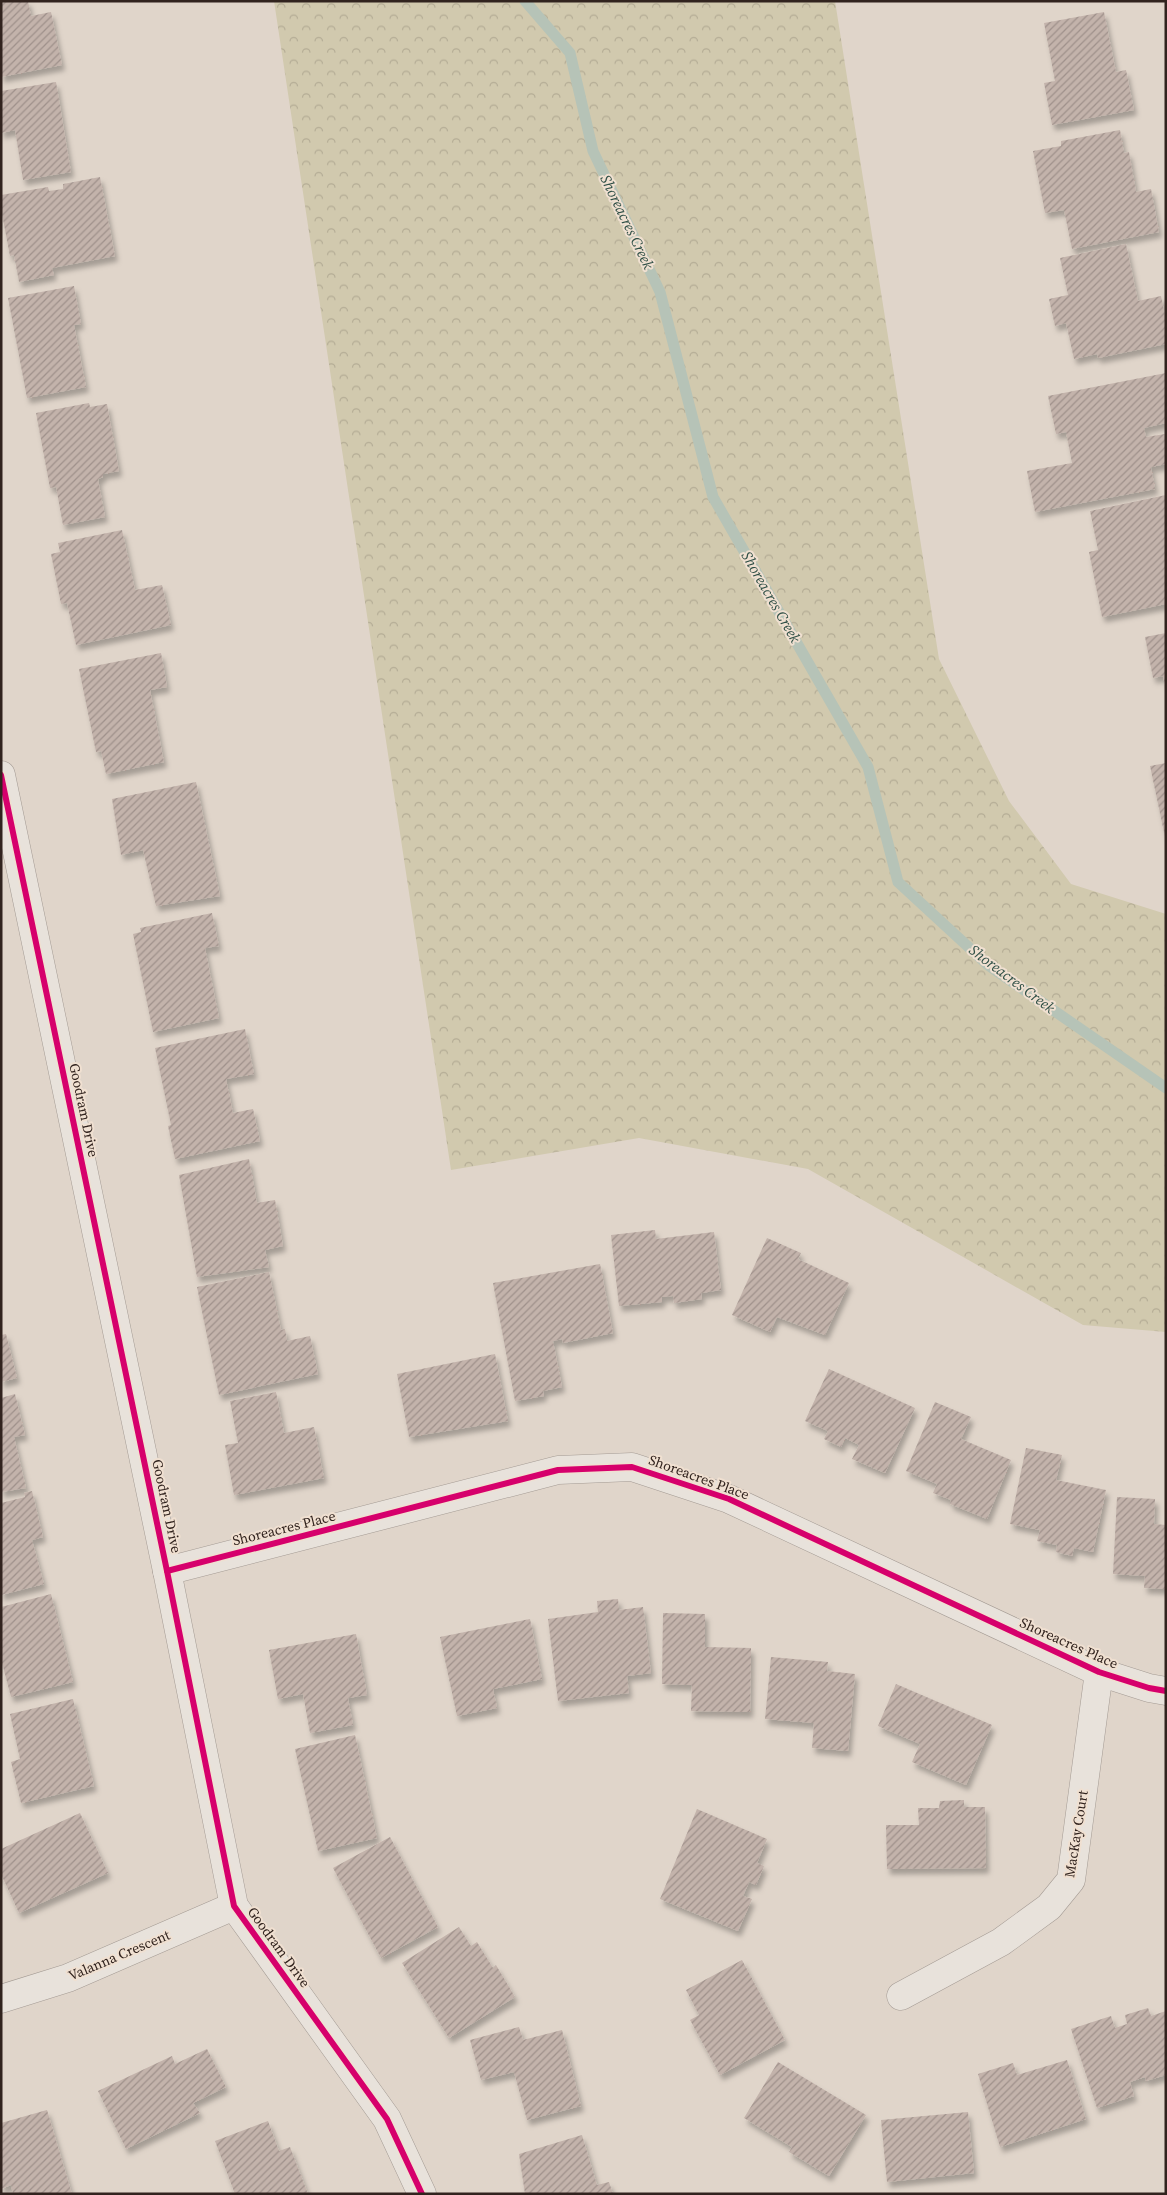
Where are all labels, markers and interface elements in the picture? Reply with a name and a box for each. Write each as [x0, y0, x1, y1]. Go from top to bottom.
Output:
water label: Shoreacres Creek [596, 171, 660, 273]
water label: Shoreacres Creek [737, 547, 807, 647]
water label: Shoreacres Creek [965, 939, 1060, 1018]
street label: Goodram Drive [64, 1061, 104, 1159]
street label: Shoreacres Place [646, 1450, 752, 1504]
street label: Goodram Drive [147, 1457, 187, 1555]
street label: Shoreacres Place [230, 1506, 338, 1550]
street label: Shoreacres Place [1017, 1612, 1121, 1674]
street label: MacKay Court [1059, 1789, 1093, 1879]
street label: Goodram Drive [243, 1903, 315, 1991]
street label: Valanna Crescent [65, 1924, 173, 1985]

